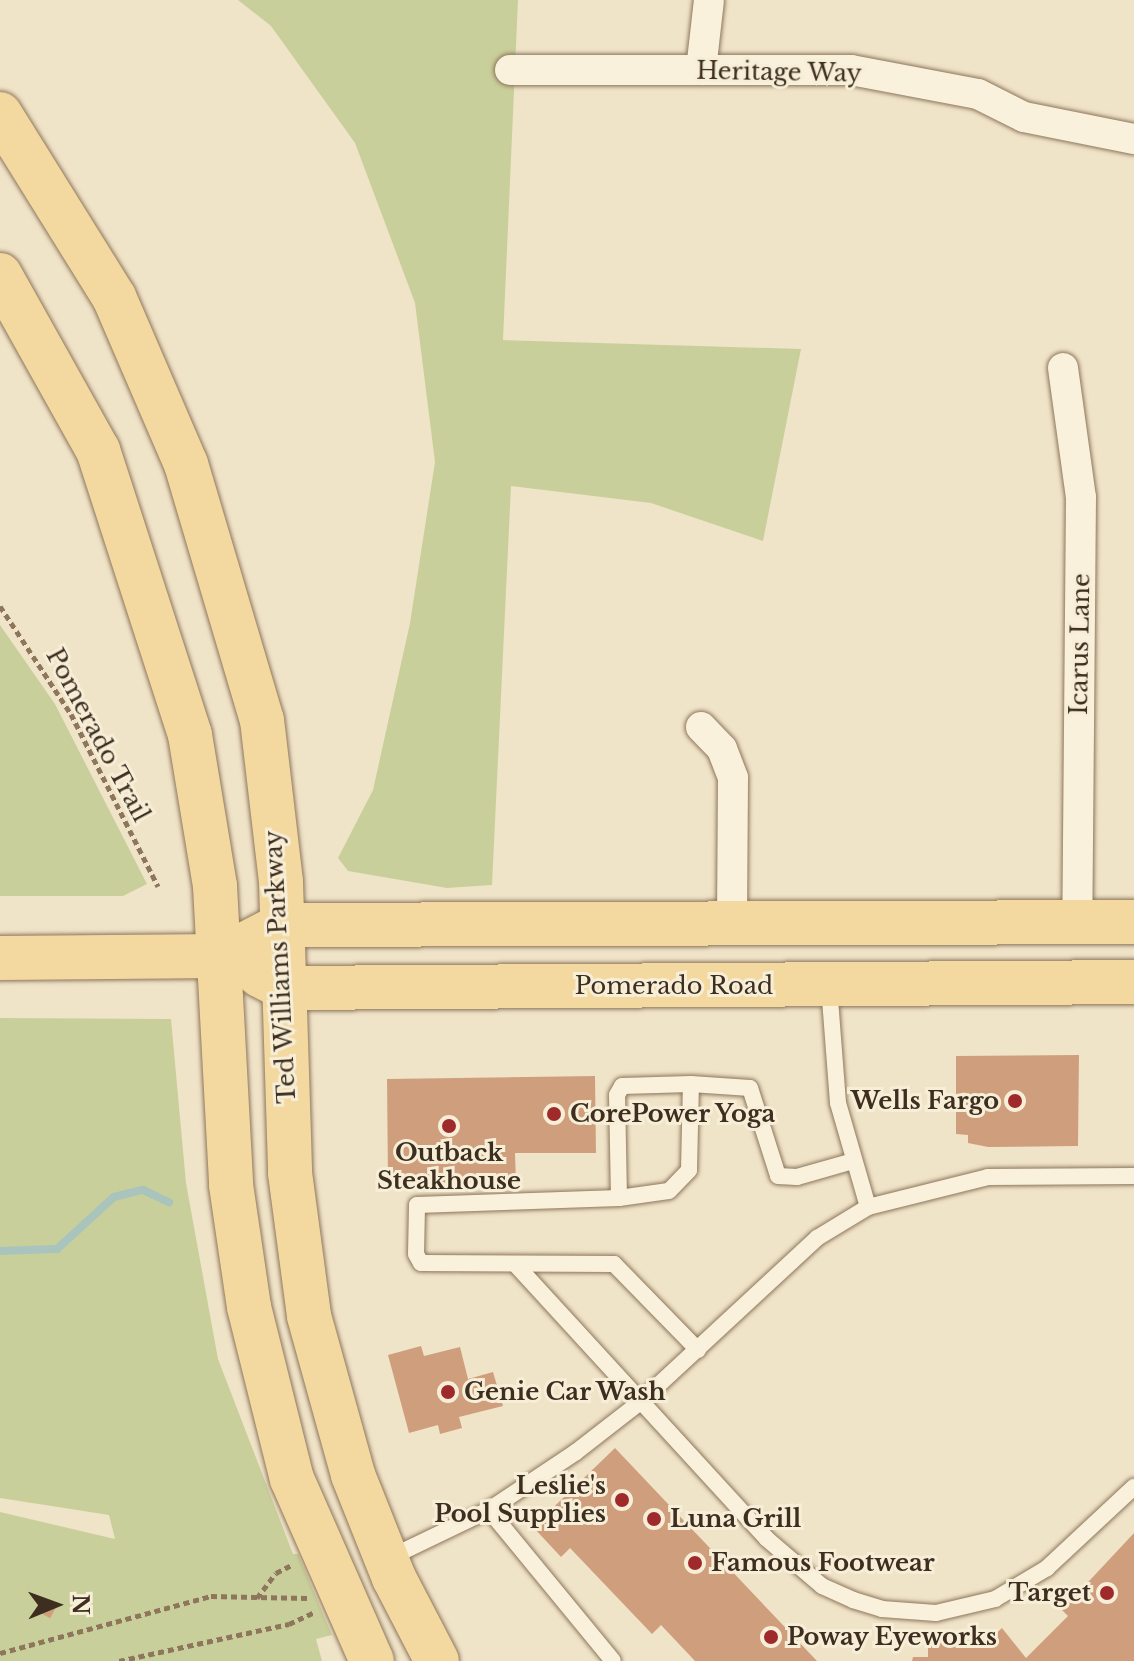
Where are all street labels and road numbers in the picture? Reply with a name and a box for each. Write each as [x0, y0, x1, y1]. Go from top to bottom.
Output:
street label: Heritage Way [696, 56, 862, 88]
street label: Icarus Lane [1064, 573, 1096, 715]
street label: Pomerado Trail [40, 643, 156, 827]
street label: Ted Williams Parkway [258, 829, 302, 1105]
street label: Pomerado Road [575, 972, 773, 1000]

